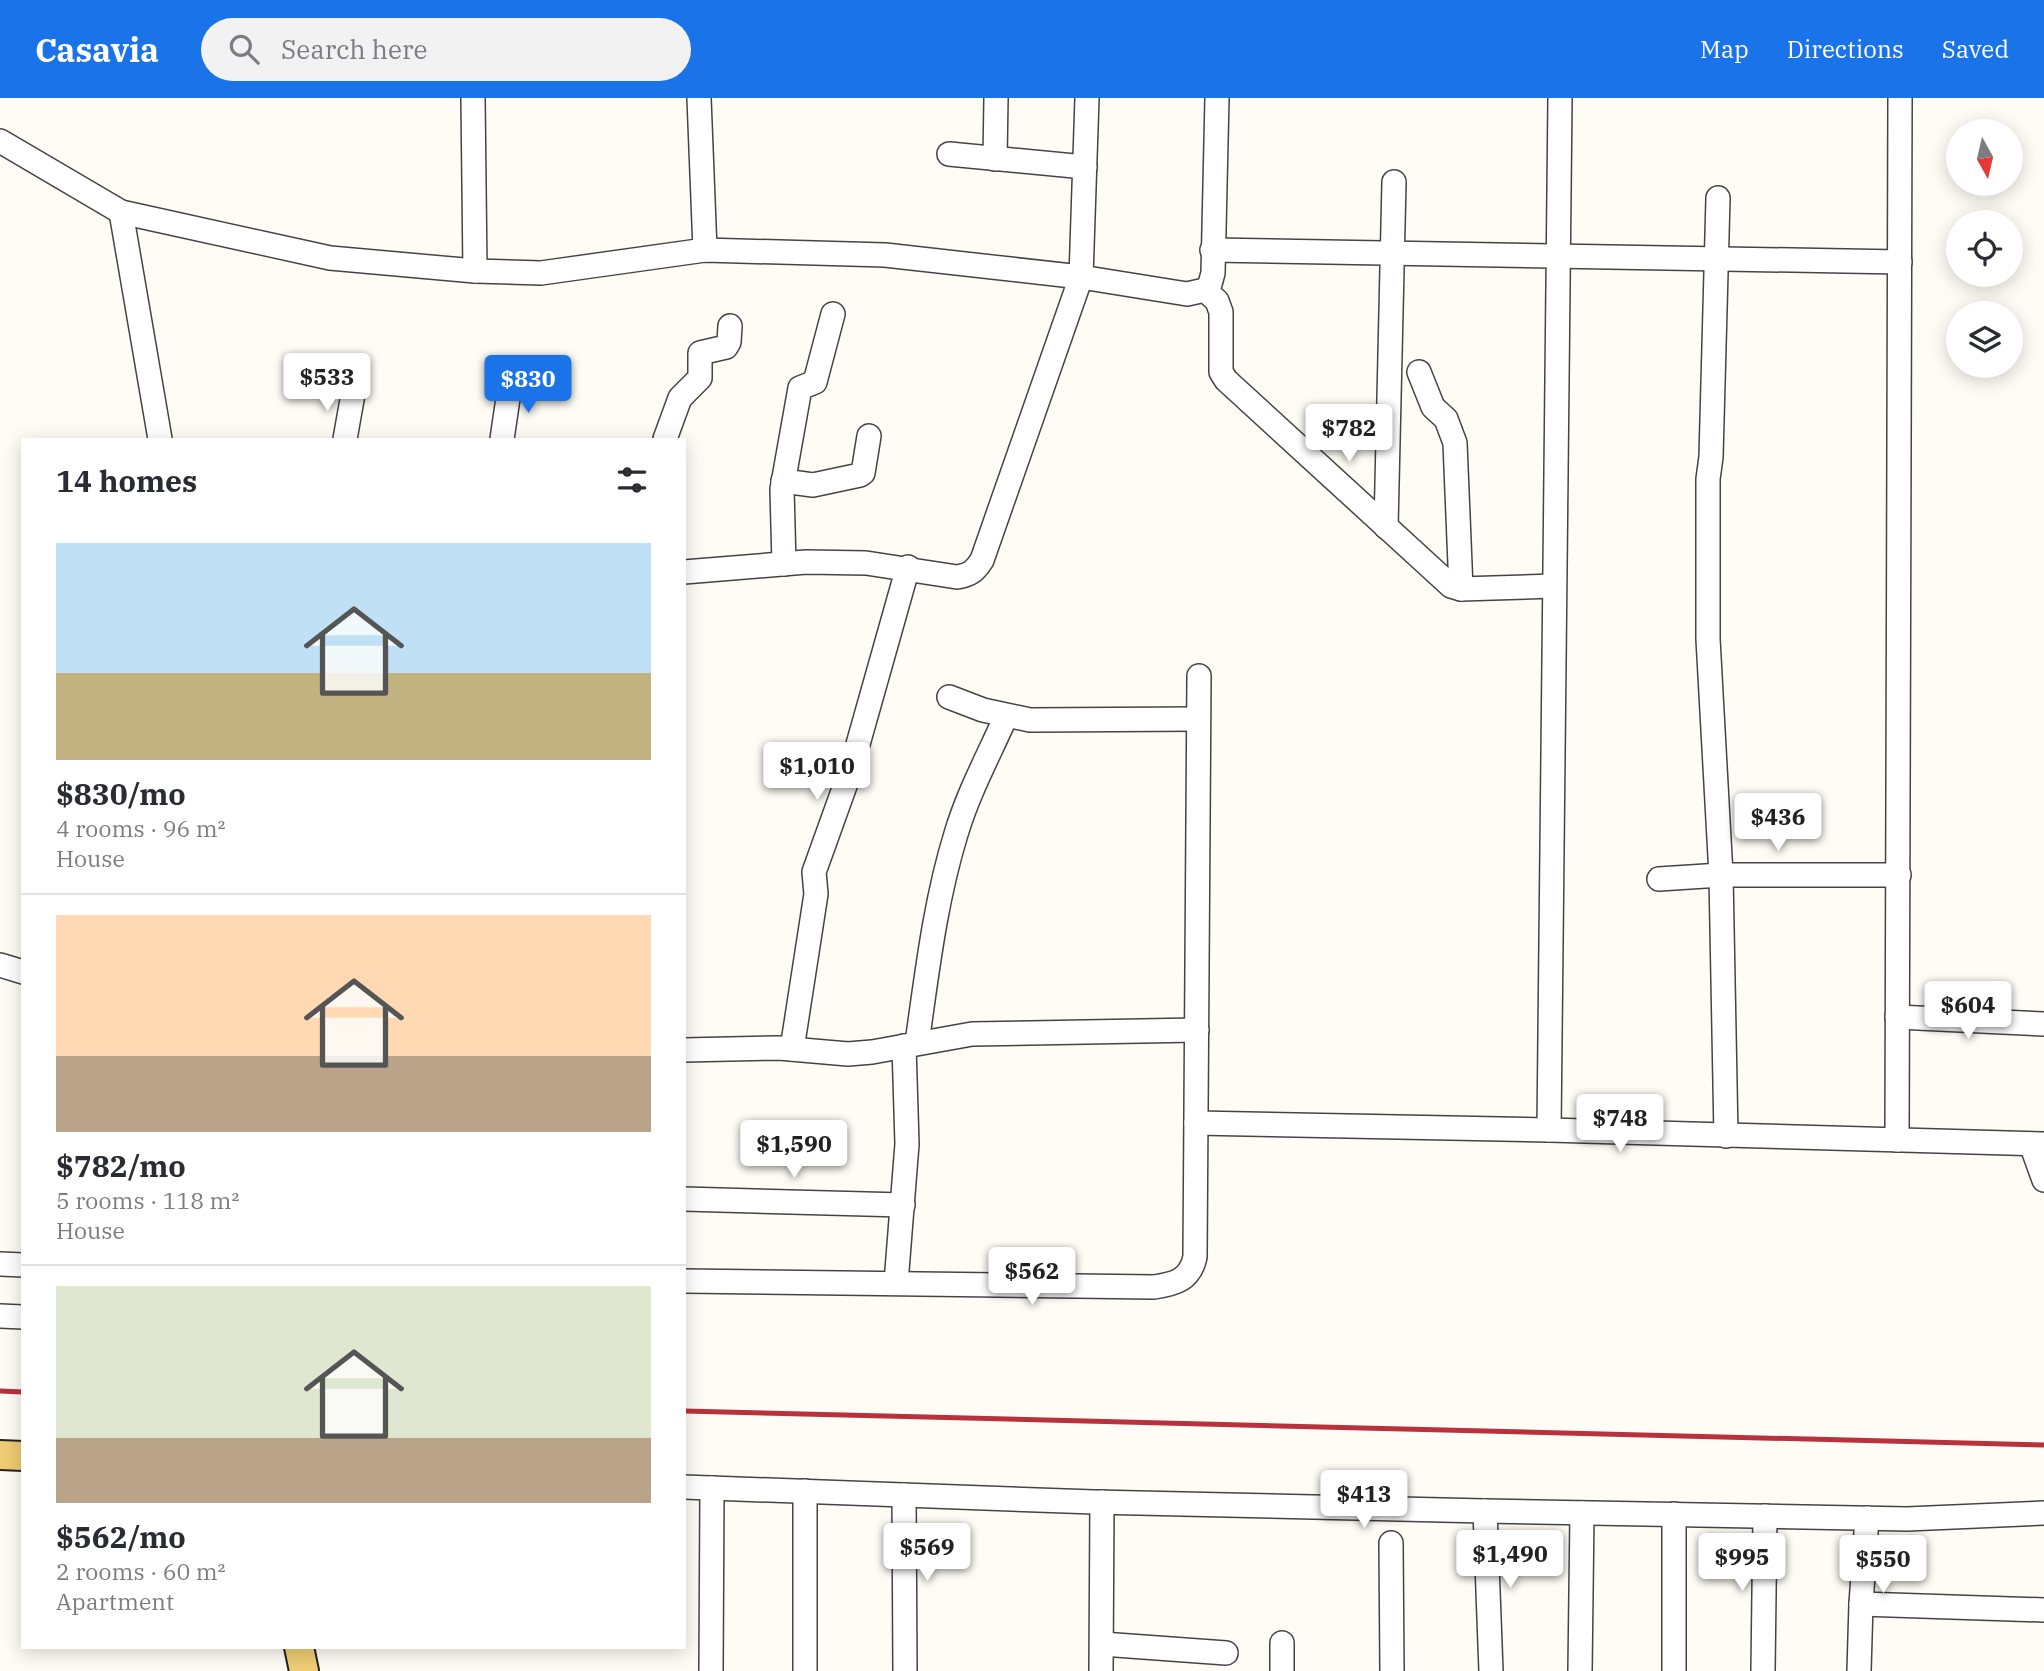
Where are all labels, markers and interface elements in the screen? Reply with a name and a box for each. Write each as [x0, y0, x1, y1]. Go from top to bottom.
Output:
search box [201, 18, 691, 81]
text: Casavia [35, 28, 159, 71]
icon: search [225, 30, 263, 68]
text: Search here [281, 32, 427, 66]
text: Map [1700, 33, 1749, 65]
text: Directions [1787, 33, 1904, 65]
text: Saved [1942, 33, 2009, 65]
north arrow [1946, 119, 2023, 196]
map controls [1946, 119, 2023, 378]
button: locate [1946, 210, 2023, 287]
button: layers [1946, 301, 2023, 378]
pin: $533 [286, 354, 368, 413]
pin: $830 [487, 356, 569, 415]
text: $533 [299, 361, 355, 391]
text: $830 [500, 363, 556, 393]
pin: $782 [1308, 404, 1390, 464]
text: $782 [1321, 412, 1377, 442]
text: 14 homes [56, 461, 197, 500]
icon: filters [613, 461, 651, 499]
icon: home [291, 588, 417, 714]
pin: $1,010 [760, 742, 874, 802]
text: $1,010 [779, 750, 855, 780]
text: $830/mo [56, 774, 186, 813]
pin: $436 [1737, 794, 1819, 853]
text: $436 [1750, 801, 1806, 831]
text: 4 rooms · 96 m² [56, 813, 226, 843]
text: House [56, 843, 125, 873]
icon: home [291, 960, 417, 1086]
pin: $604 [1927, 982, 2009, 1041]
text: $604 [1940, 989, 1996, 1019]
pin: $748 [1579, 1094, 1661, 1154]
text: $748 [1592, 1102, 1648, 1132]
pin: $1,590 [737, 1121, 851, 1180]
text: $1,590 [756, 1128, 832, 1158]
text: $782/mo [56, 1146, 186, 1185]
text: 5 rooms · 118 m² [56, 1185, 239, 1215]
text: House [56, 1215, 125, 1245]
pin: $562 [991, 1248, 1073, 1307]
text: $562 [1004, 1255, 1060, 1285]
icon: home [291, 1331, 417, 1457]
pin: $413 [1323, 1470, 1405, 1530]
text: $413 [1336, 1478, 1392, 1508]
text: $562/mo [56, 1517, 186, 1556]
pin: $569 [886, 1524, 968, 1583]
pin: $1,490 [1453, 1530, 1567, 1590]
text: $569 [899, 1531, 955, 1561]
pin: $995 [1701, 1534, 1783, 1593]
pin: $550 [1842, 1536, 1924, 1595]
text: $1,490 [1472, 1538, 1548, 1568]
text: $995 [1714, 1541, 1770, 1571]
text: $550 [1855, 1543, 1911, 1573]
text: 2 rooms · 60 m² [56, 1556, 226, 1586]
text: Apartment [56, 1586, 174, 1616]

